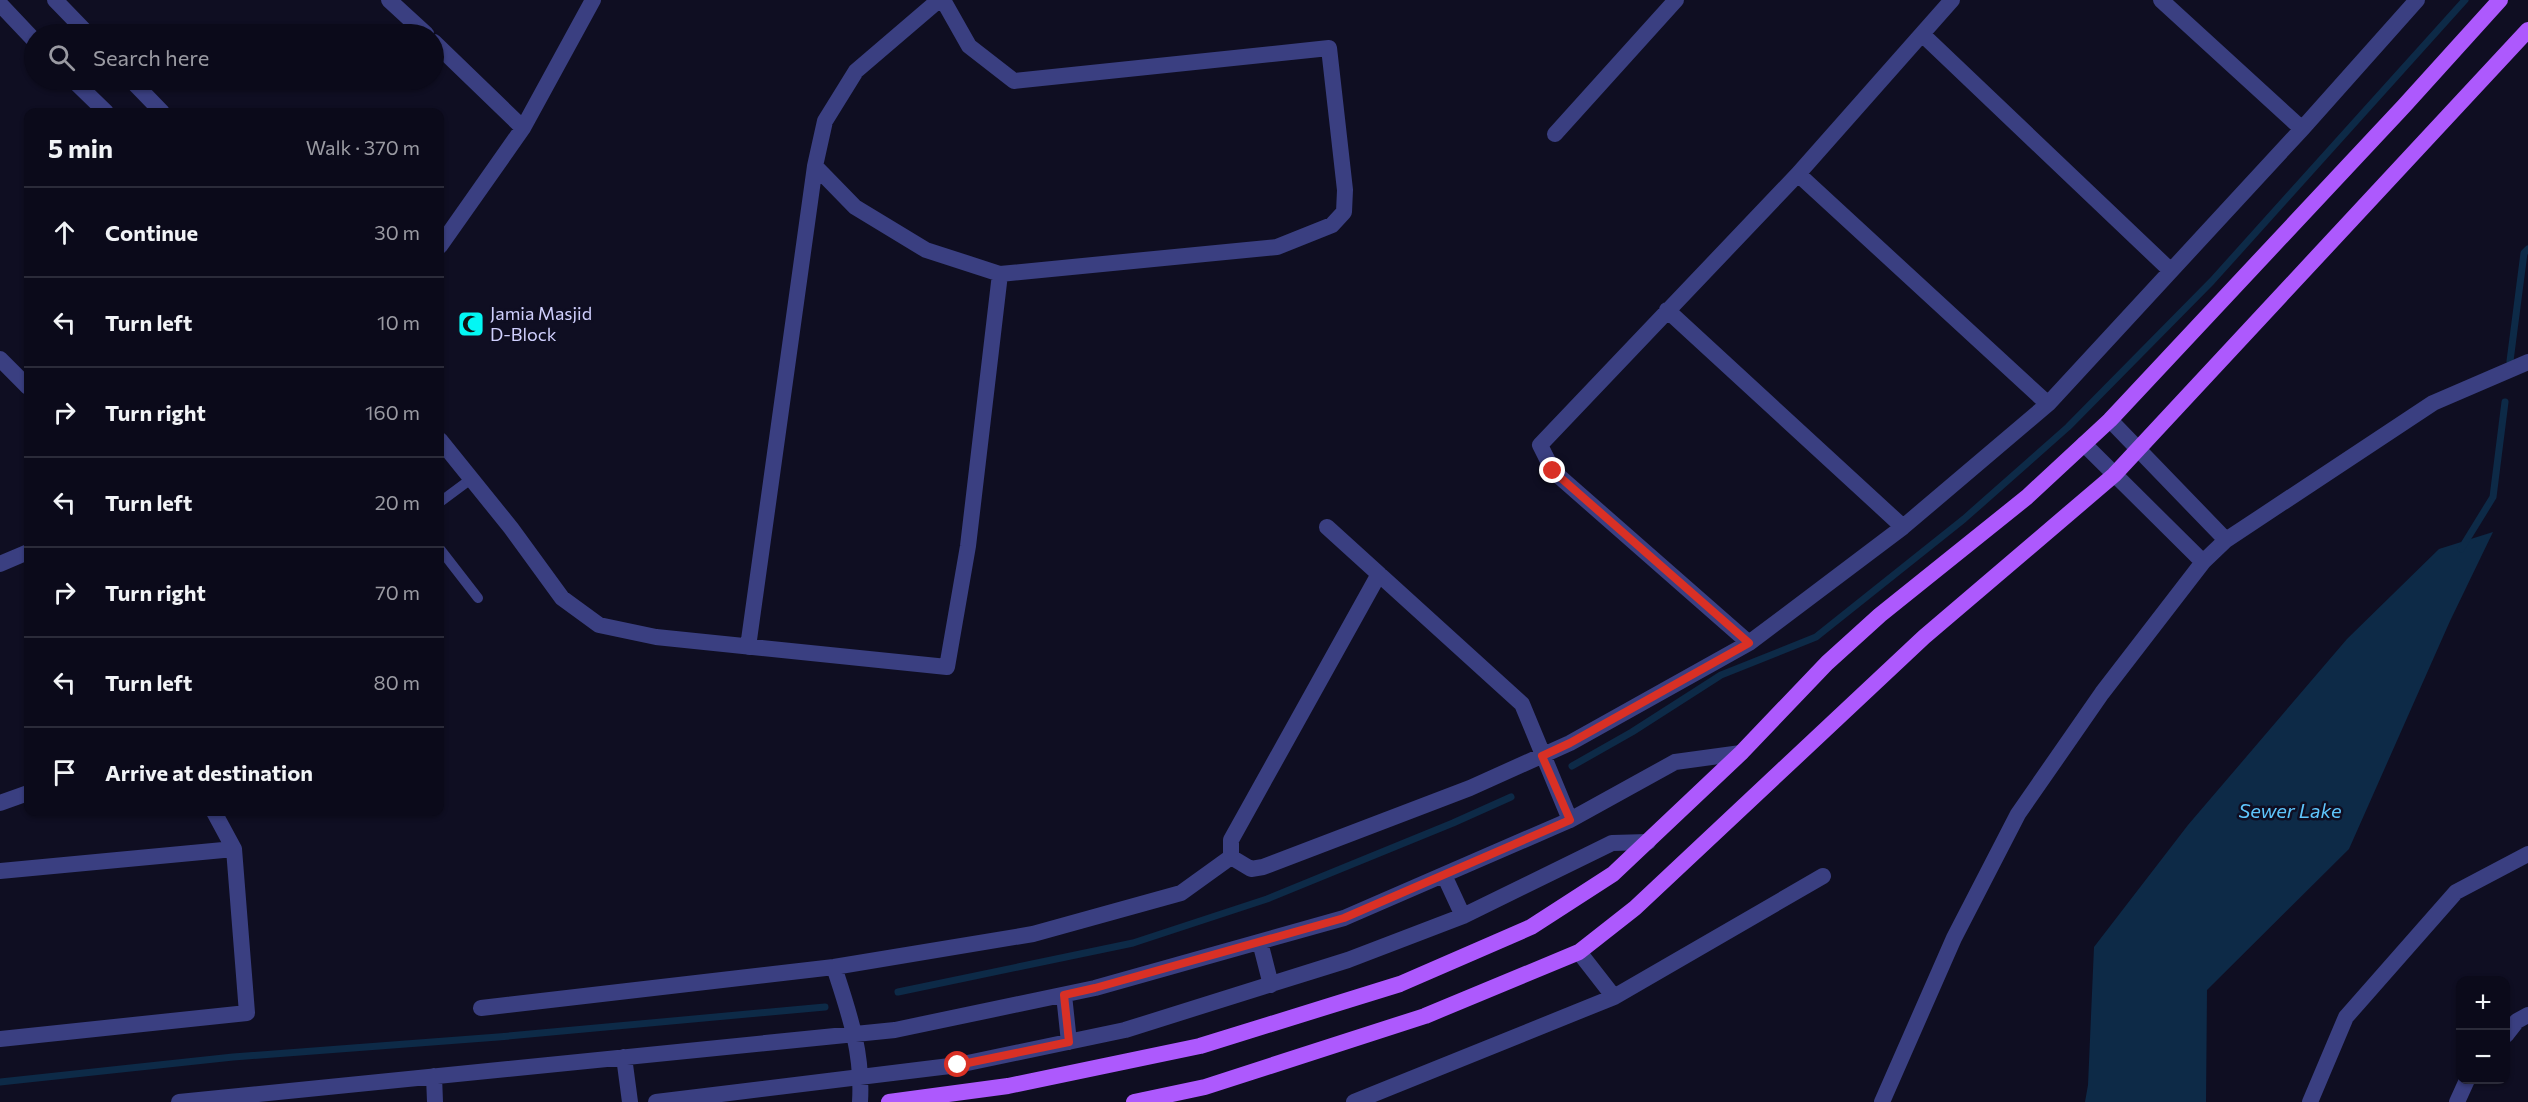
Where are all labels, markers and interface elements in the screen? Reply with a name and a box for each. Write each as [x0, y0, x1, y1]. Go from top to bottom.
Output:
search box [24, 24, 444, 90]
icon: search [45, 41, 78, 74]
text: Search here [93, 44, 209, 71]
text: 5 min [48, 132, 113, 163]
text: Walk · 370 m [306, 135, 420, 159]
icon: ahead [48, 216, 81, 249]
text: Continue [105, 219, 198, 246]
text: 30 m [374, 220, 420, 244]
place label: Jamia Masjid D-Block [490, 302, 592, 345]
icon: left [48, 306, 81, 339]
text: Turn left [105, 309, 192, 336]
mosque icon: Jamia Masjid D-Block [456, 309, 486, 339]
text: 10 m [377, 310, 420, 334]
icon: right [48, 396, 81, 429]
text: Turn right [105, 399, 206, 426]
text: 160 m [365, 400, 420, 424]
route end [1539, 457, 1565, 483]
icon: left [48, 486, 81, 519]
text: Turn left [105, 489, 192, 516]
text: 20 m [375, 490, 420, 514]
icon: right [48, 576, 81, 609]
text: Turn right [105, 579, 206, 606]
text: 70 m [375, 580, 420, 604]
icon: left [48, 666, 81, 699]
text: Turn left [105, 669, 192, 696]
text: 80 m [374, 670, 420, 694]
icon: arrive [48, 756, 81, 789]
text: Arrive at destination [105, 759, 313, 786]
water label: Sewer Lake [2238, 798, 2342, 822]
map controls [2456, 976, 2510, 1084]
button: + [2456, 976, 2510, 1030]
button: − [2456, 1030, 2510, 1084]
route start [944, 1051, 970, 1077]

